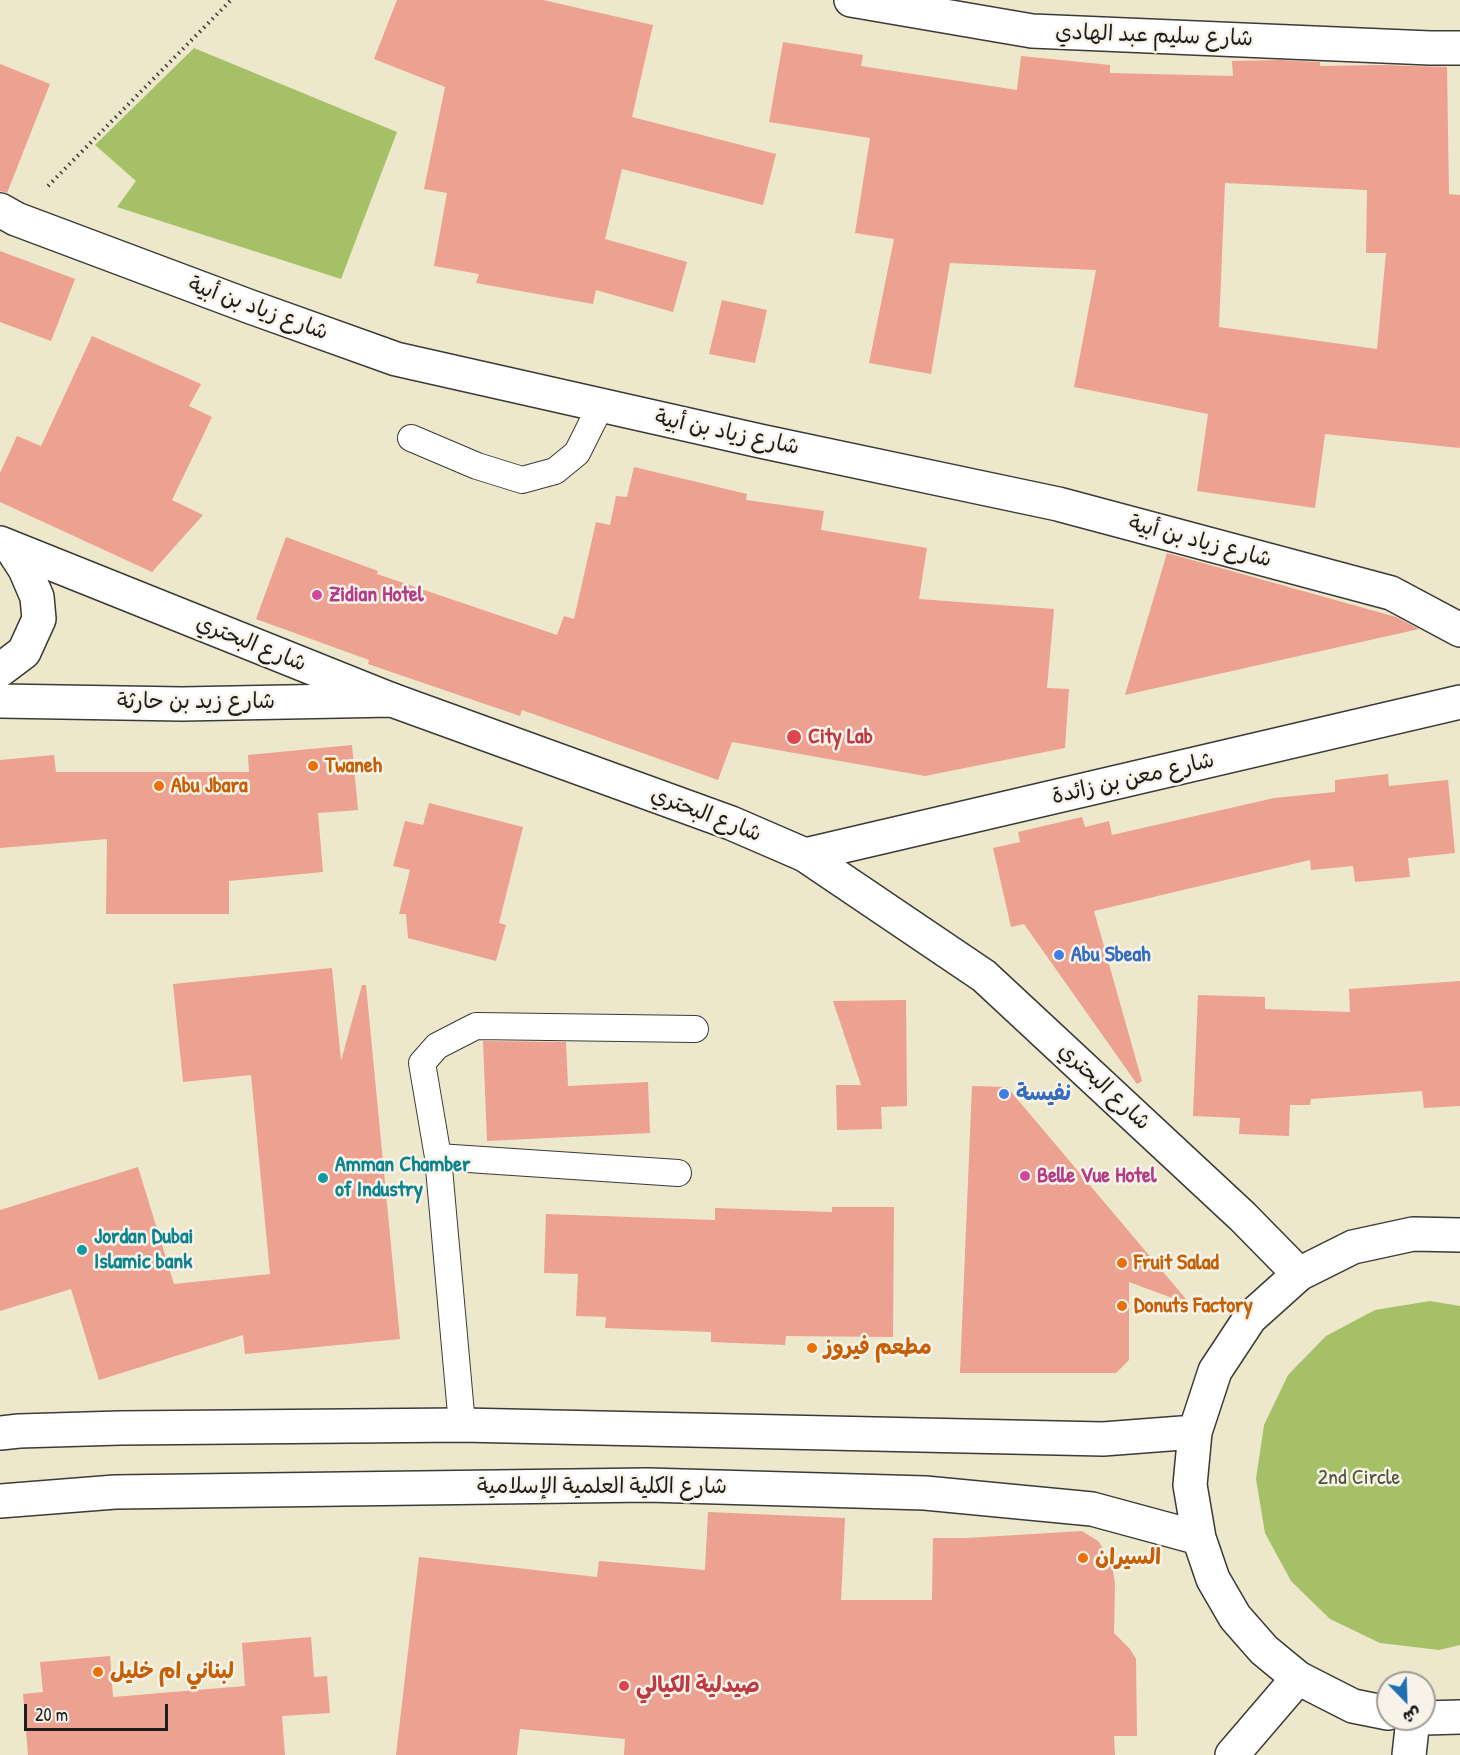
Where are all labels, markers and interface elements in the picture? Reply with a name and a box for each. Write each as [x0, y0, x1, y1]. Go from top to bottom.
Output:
street label: شارع سليم عبد الهادي [1055, 19, 1253, 53]
street label: شارع زياد بن أبية [185, 271, 331, 347]
street label: شارع زياد بن أبية [652, 405, 802, 461]
street label: شارع زياد بن أبية [1126, 510, 1274, 574]
place label: Zidian Hotel [329, 582, 424, 608]
marker: Zidian Hotel [310, 588, 324, 602]
street label: شارع البحتري [192, 610, 310, 678]
street label: شارع زيد بن حارثة [117, 689, 275, 715]
place label: City Lab [808, 724, 873, 750]
marker: City Lab [785, 728, 803, 746]
street label: شارع معن بن زائدة [1049, 747, 1217, 811]
place label: Twaneh [325, 753, 382, 779]
marker: Twaneh [306, 759, 320, 773]
place label: Abu Jbara [171, 773, 248, 799]
marker: Abu Jbara [152, 779, 166, 793]
street label: شارع البحتري [647, 782, 765, 848]
place label: Abu Sbeah [1071, 942, 1150, 968]
marker: Abu Sbeah [1052, 948, 1066, 962]
street label: شارع البحتري [1052, 1038, 1156, 1136]
place label: نفيسة [1016, 1081, 1071, 1107]
marker: نفيسة [997, 1087, 1011, 1101]
place label: Amman Chamber of Industry [335, 1152, 470, 1204]
place label: Belle Vue Hotel [1037, 1163, 1157, 1189]
marker: Belle Vue Hotel [1018, 1169, 1032, 1183]
marker: Amman Chamber of Industry [316, 1171, 330, 1185]
place label: Jordan Dubai Islamic bank [94, 1224, 194, 1276]
marker: Jordan Dubai Islamic bank [75, 1243, 89, 1257]
place label: Fruit Salad [1134, 1250, 1219, 1276]
marker: Fruit Salad [1115, 1256, 1129, 1270]
place label: Donuts Factory [1134, 1293, 1253, 1319]
marker: Donuts Factory [1115, 1299, 1129, 1313]
place label: مطعم فيروز [824, 1335, 932, 1361]
marker: مطعم فيروز [805, 1341, 819, 1355]
park label: 2nd Circle [1318, 1465, 1400, 1491]
street label: شارع الكلية العلمية الإسلامية [477, 1474, 727, 1500]
place label: السيران [1095, 1545, 1161, 1571]
marker: السيران [1076, 1551, 1090, 1565]
place label: لبناني ام خليل [110, 1659, 234, 1685]
marker: لبناني ام خليل [91, 1665, 105, 1679]
north arrow [1376, 1671, 1436, 1731]
place label: صيدلية الكيالي [636, 1673, 760, 1699]
marker: صيدلية الكيالي [617, 1679, 631, 1693]
scale bar [27, 1692, 171, 1730]
text: 20 m [35, 1702, 68, 1727]
text: ش [1400, 1702, 1425, 1729]

